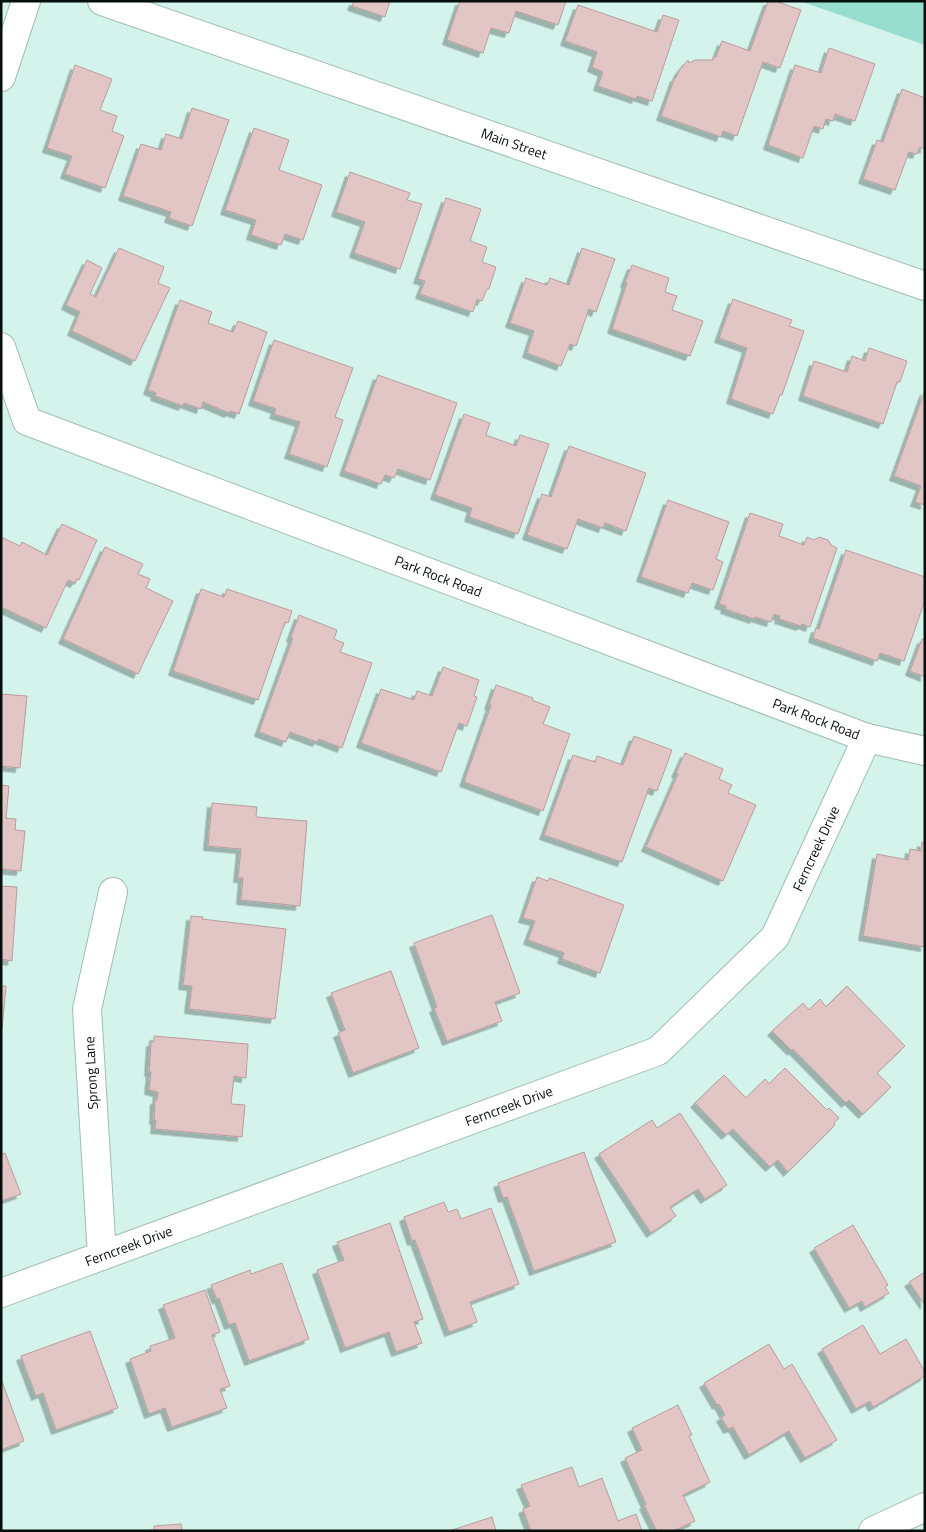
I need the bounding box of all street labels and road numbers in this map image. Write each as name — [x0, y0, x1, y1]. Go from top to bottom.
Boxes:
street label: Main Street — [478, 122, 550, 164]
street label: Park Rock Road — [392, 550, 485, 602]
street label: Park Rock Road — [770, 692, 863, 744]
street label: Ferncreek Drive — [787, 802, 844, 894]
street label: Sprong Lane — [78, 1036, 103, 1110]
street label: Ferncreek Drive — [462, 1080, 555, 1131]
street label: Ferncreek Drive — [82, 1220, 175, 1271]

